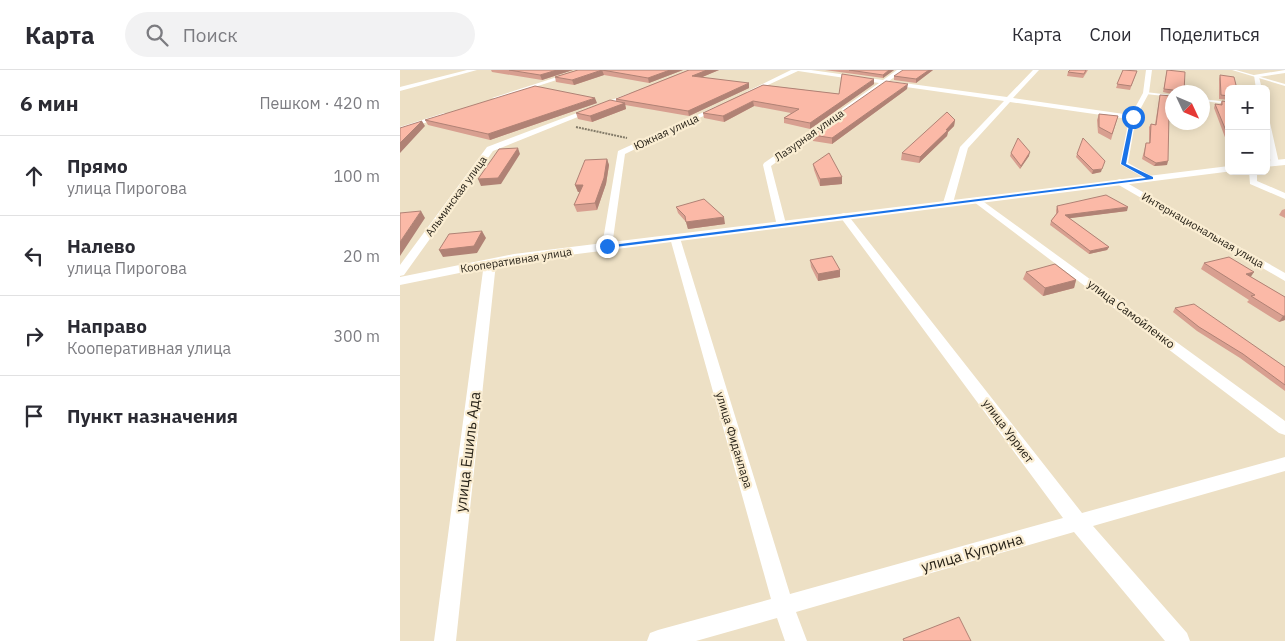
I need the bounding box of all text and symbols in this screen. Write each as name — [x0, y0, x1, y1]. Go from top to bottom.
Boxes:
search box — [125, 12, 475, 57]
text: Карта — [25, 19, 95, 51]
icon: search — [143, 21, 171, 49]
text: Поиск — [183, 23, 238, 47]
text: Карта — [1012, 23, 1062, 46]
text: Слои — [1090, 23, 1132, 46]
text: Поделиться — [1160, 23, 1260, 46]
north arrow — [1165, 85, 1210, 130]
map controls — [1225, 85, 1270, 175]
button: + — [1225, 85, 1270, 130]
text: 6 мин — [20, 89, 79, 117]
text: Пешком · 420 m — [259, 93, 380, 113]
street label: Лазурная улица — [771, 106, 847, 164]
route start — [1122, 106, 1145, 129]
street label: Южная улица — [631, 111, 701, 153]
button: − — [1225, 130, 1270, 175]
street label: Альминская улица — [422, 153, 490, 239]
text: Прямо — [67, 154, 128, 178]
icon: ahead — [20, 162, 48, 190]
text: 100 m — [333, 166, 380, 186]
text: улица Пирогова — [67, 178, 187, 198]
street label: Интернациональная улица — [1139, 189, 1267, 271]
text: Налево — [67, 234, 136, 258]
route end — [596, 235, 619, 258]
icon: left — [20, 242, 48, 270]
street label: Кооперативная улица — [459, 244, 573, 276]
text: 20 m — [343, 246, 380, 266]
text: улица Пирогова — [67, 258, 187, 278]
street label: улица Самойленко — [1085, 276, 1178, 352]
text: Направо — [67, 314, 147, 338]
icon: right — [20, 322, 48, 350]
text: 300 m — [333, 326, 380, 346]
text: Кооперативная улица — [67, 338, 231, 358]
street label: улица Фиданлара — [713, 390, 757, 491]
street label: улица Ешиль Ада — [451, 391, 484, 513]
street label: улица Урриет — [980, 396, 1037, 466]
icon: arrive — [20, 402, 48, 430]
text: Пункт назначения — [67, 404, 238, 428]
street label: улица Куприна — [919, 529, 1025, 576]

